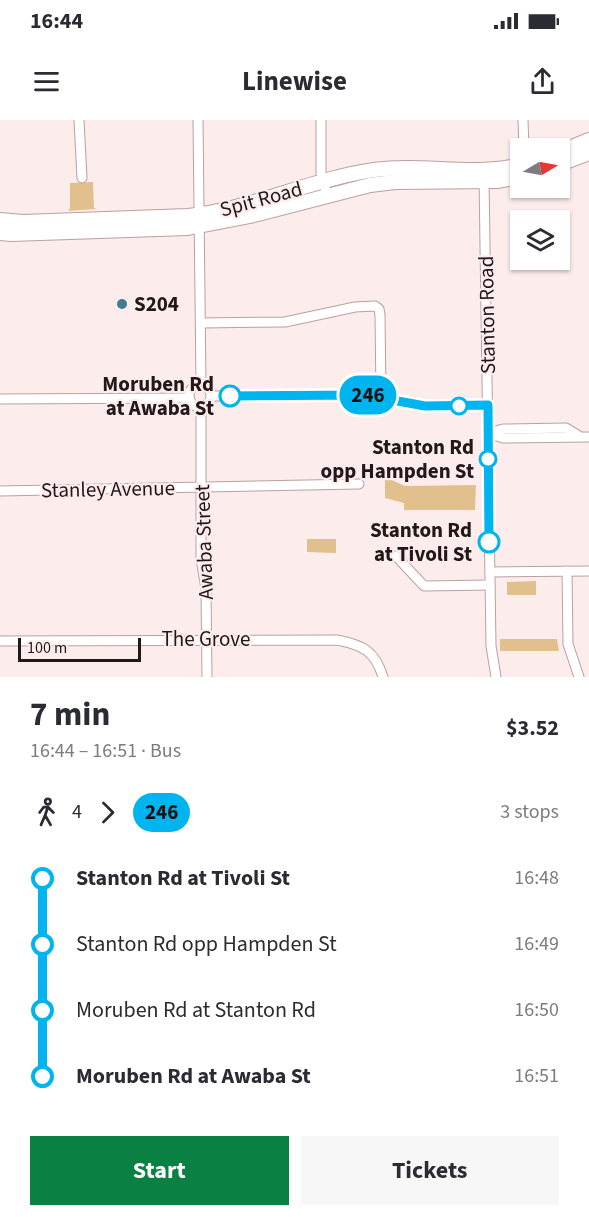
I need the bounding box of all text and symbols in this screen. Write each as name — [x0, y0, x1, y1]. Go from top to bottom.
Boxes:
text: 16:44 — [30, 5, 83, 37]
text: Linewise — [242, 62, 347, 101]
icon: menu — [30, 65, 63, 98]
icon: share — [526, 65, 559, 98]
north arrow — [510, 138, 570, 198]
map controls — [510, 138, 570, 270]
street label: Spit Road — [216, 174, 306, 224]
button: layers — [510, 210, 570, 270]
street label: Stanton Road — [471, 256, 503, 374]
place label: S204 — [134, 289, 179, 319]
marker: S204 — [115, 297, 129, 311]
place label: Moruben Rd at Awaba St — [102, 369, 214, 423]
line badge: 246 — [334, 376, 403, 414]
text: 246 — [351, 380, 385, 410]
marker: Moruben Rd at Awaba St — [219, 385, 241, 407]
unlabelled marker — [450, 397, 468, 415]
place label: Stanton Rd opp Hampden St — [321, 432, 474, 486]
marker: Stanton Rd opp Hampden St — [479, 450, 497, 468]
street label: Stanley Avenue — [41, 473, 175, 505]
street label: Awaba Street — [187, 484, 221, 600]
place label: Stanton Rd at Tivoli St — [370, 515, 472, 569]
marker: Stanton Rd at Tivoli St — [478, 531, 500, 553]
street label: The Grove — [162, 624, 250, 654]
scale bar — [18, 635, 141, 662]
text: 100 m — [27, 637, 67, 659]
text: 7 min — [30, 691, 110, 738]
text: $3.52 — [506, 712, 559, 744]
text: 16:44 – 16:51 · Bus — [30, 737, 181, 765]
icon: walk — [30, 796, 63, 829]
icon: forward — [91, 796, 124, 829]
text: 246 — [145, 797, 178, 827]
text: 4 — [72, 798, 82, 826]
text: 3 stops — [500, 798, 559, 826]
text: Stanton Rd at Tivoli St — [76, 862, 290, 894]
text: 16:48 — [514, 864, 559, 892]
text: Stanton Rd opp Hampden St — [76, 928, 337, 960]
text: 16:49 — [514, 930, 559, 958]
text: Moruben Rd at Stanton Rd — [76, 994, 316, 1026]
text: 16:50 — [514, 996, 559, 1024]
text: Moruben Rd at Awaba St — [76, 1060, 311, 1092]
text: 16:51 — [514, 1062, 559, 1090]
button: Start — [30, 1136, 289, 1205]
button: Tickets — [301, 1136, 559, 1205]

